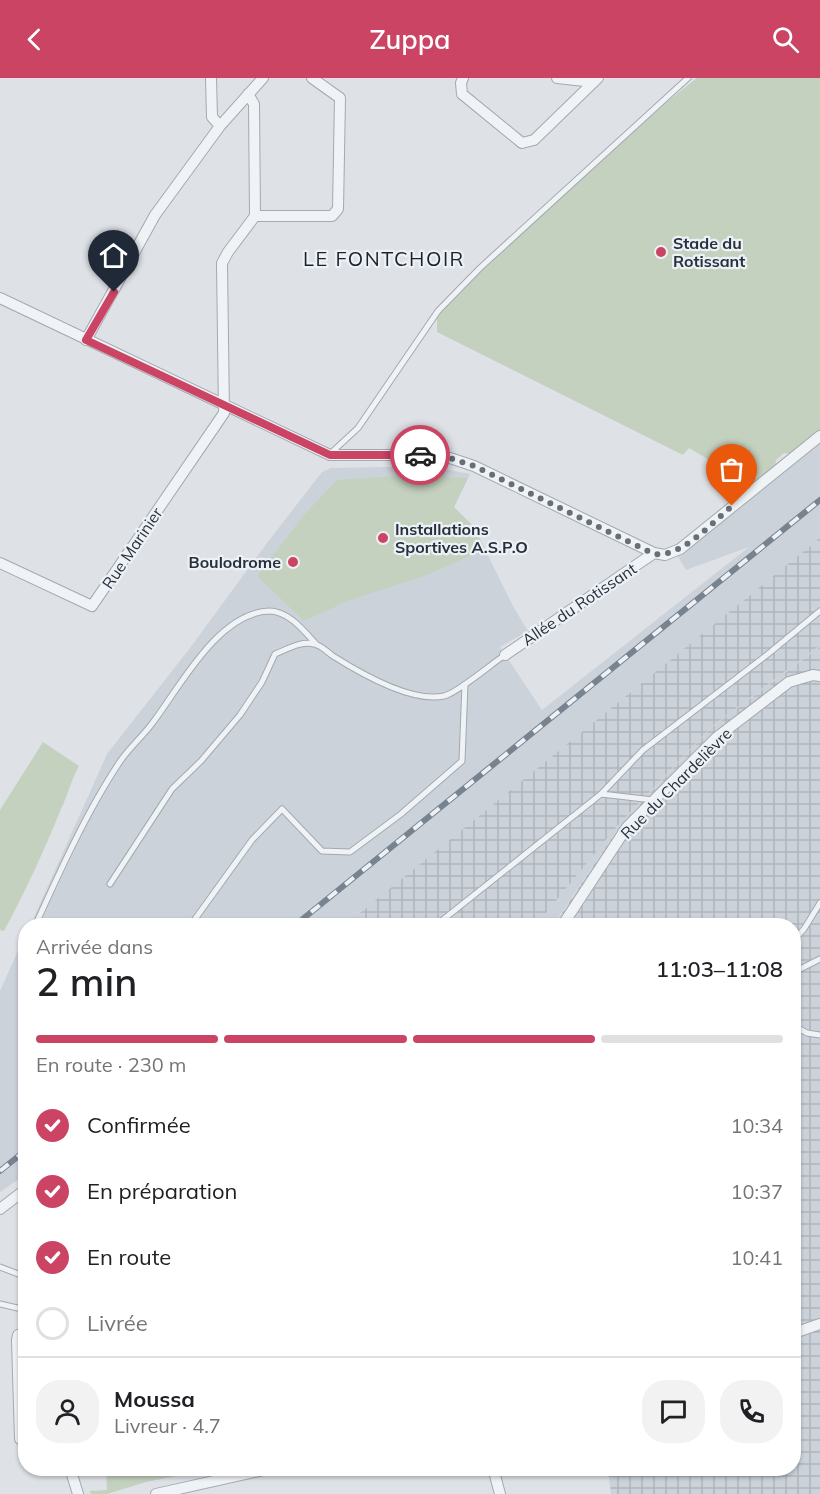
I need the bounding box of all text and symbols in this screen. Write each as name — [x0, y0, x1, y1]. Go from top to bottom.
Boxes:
text: Zuppa — [369, 22, 451, 56]
icon: back — [18, 23, 51, 56]
icon: search — [769, 23, 802, 56]
pin — [88, 230, 139, 292]
place label: Stade du Rotissant — [673, 233, 745, 271]
icon: home — [97, 239, 130, 272]
marker: Stade du Rotissant — [654, 245, 668, 259]
district label: LE FONTCHOIR — [303, 246, 465, 271]
courier — [390, 425, 450, 485]
icon: car — [404, 439, 437, 472]
pin — [706, 444, 757, 506]
icon: bag — [715, 453, 748, 486]
street label: Rue Marinier — [97, 503, 167, 592]
place label: Installations Sportives A.S.P.O — [395, 519, 528, 557]
marker: Installations Sportives A.S.P.O — [376, 531, 390, 545]
place label: Boulodrome — [189, 552, 281, 572]
marker: Boulodrome — [286, 555, 300, 569]
street label: Allée du Rotissant — [518, 558, 640, 650]
street label: Rue du Chardelièvre — [616, 723, 736, 843]
text: Arrivée dans — [36, 934, 153, 959]
text: 11:03–11:08 — [656, 955, 783, 983]
text: 2 min — [36, 957, 137, 1006]
text: En route · 230 m — [36, 1052, 186, 1077]
icon: check — [36, 1109, 69, 1142]
text: Confirmée — [87, 1111, 191, 1139]
text: 10:34 — [730, 1113, 783, 1138]
icon: check — [36, 1175, 69, 1208]
text: En préparation — [87, 1177, 237, 1205]
text: 10:37 — [730, 1179, 783, 1204]
icon: check — [36, 1241, 69, 1274]
text: En route — [87, 1243, 171, 1271]
text: 10:41 — [730, 1245, 783, 1270]
text: Livrée — [87, 1309, 148, 1337]
button: person — [36, 1380, 99, 1443]
button: chat — [642, 1380, 705, 1443]
button: phone — [720, 1380, 783, 1443]
text: Moussa — [114, 1385, 195, 1413]
text: Livreur · 4.7 — [114, 1413, 221, 1438]

